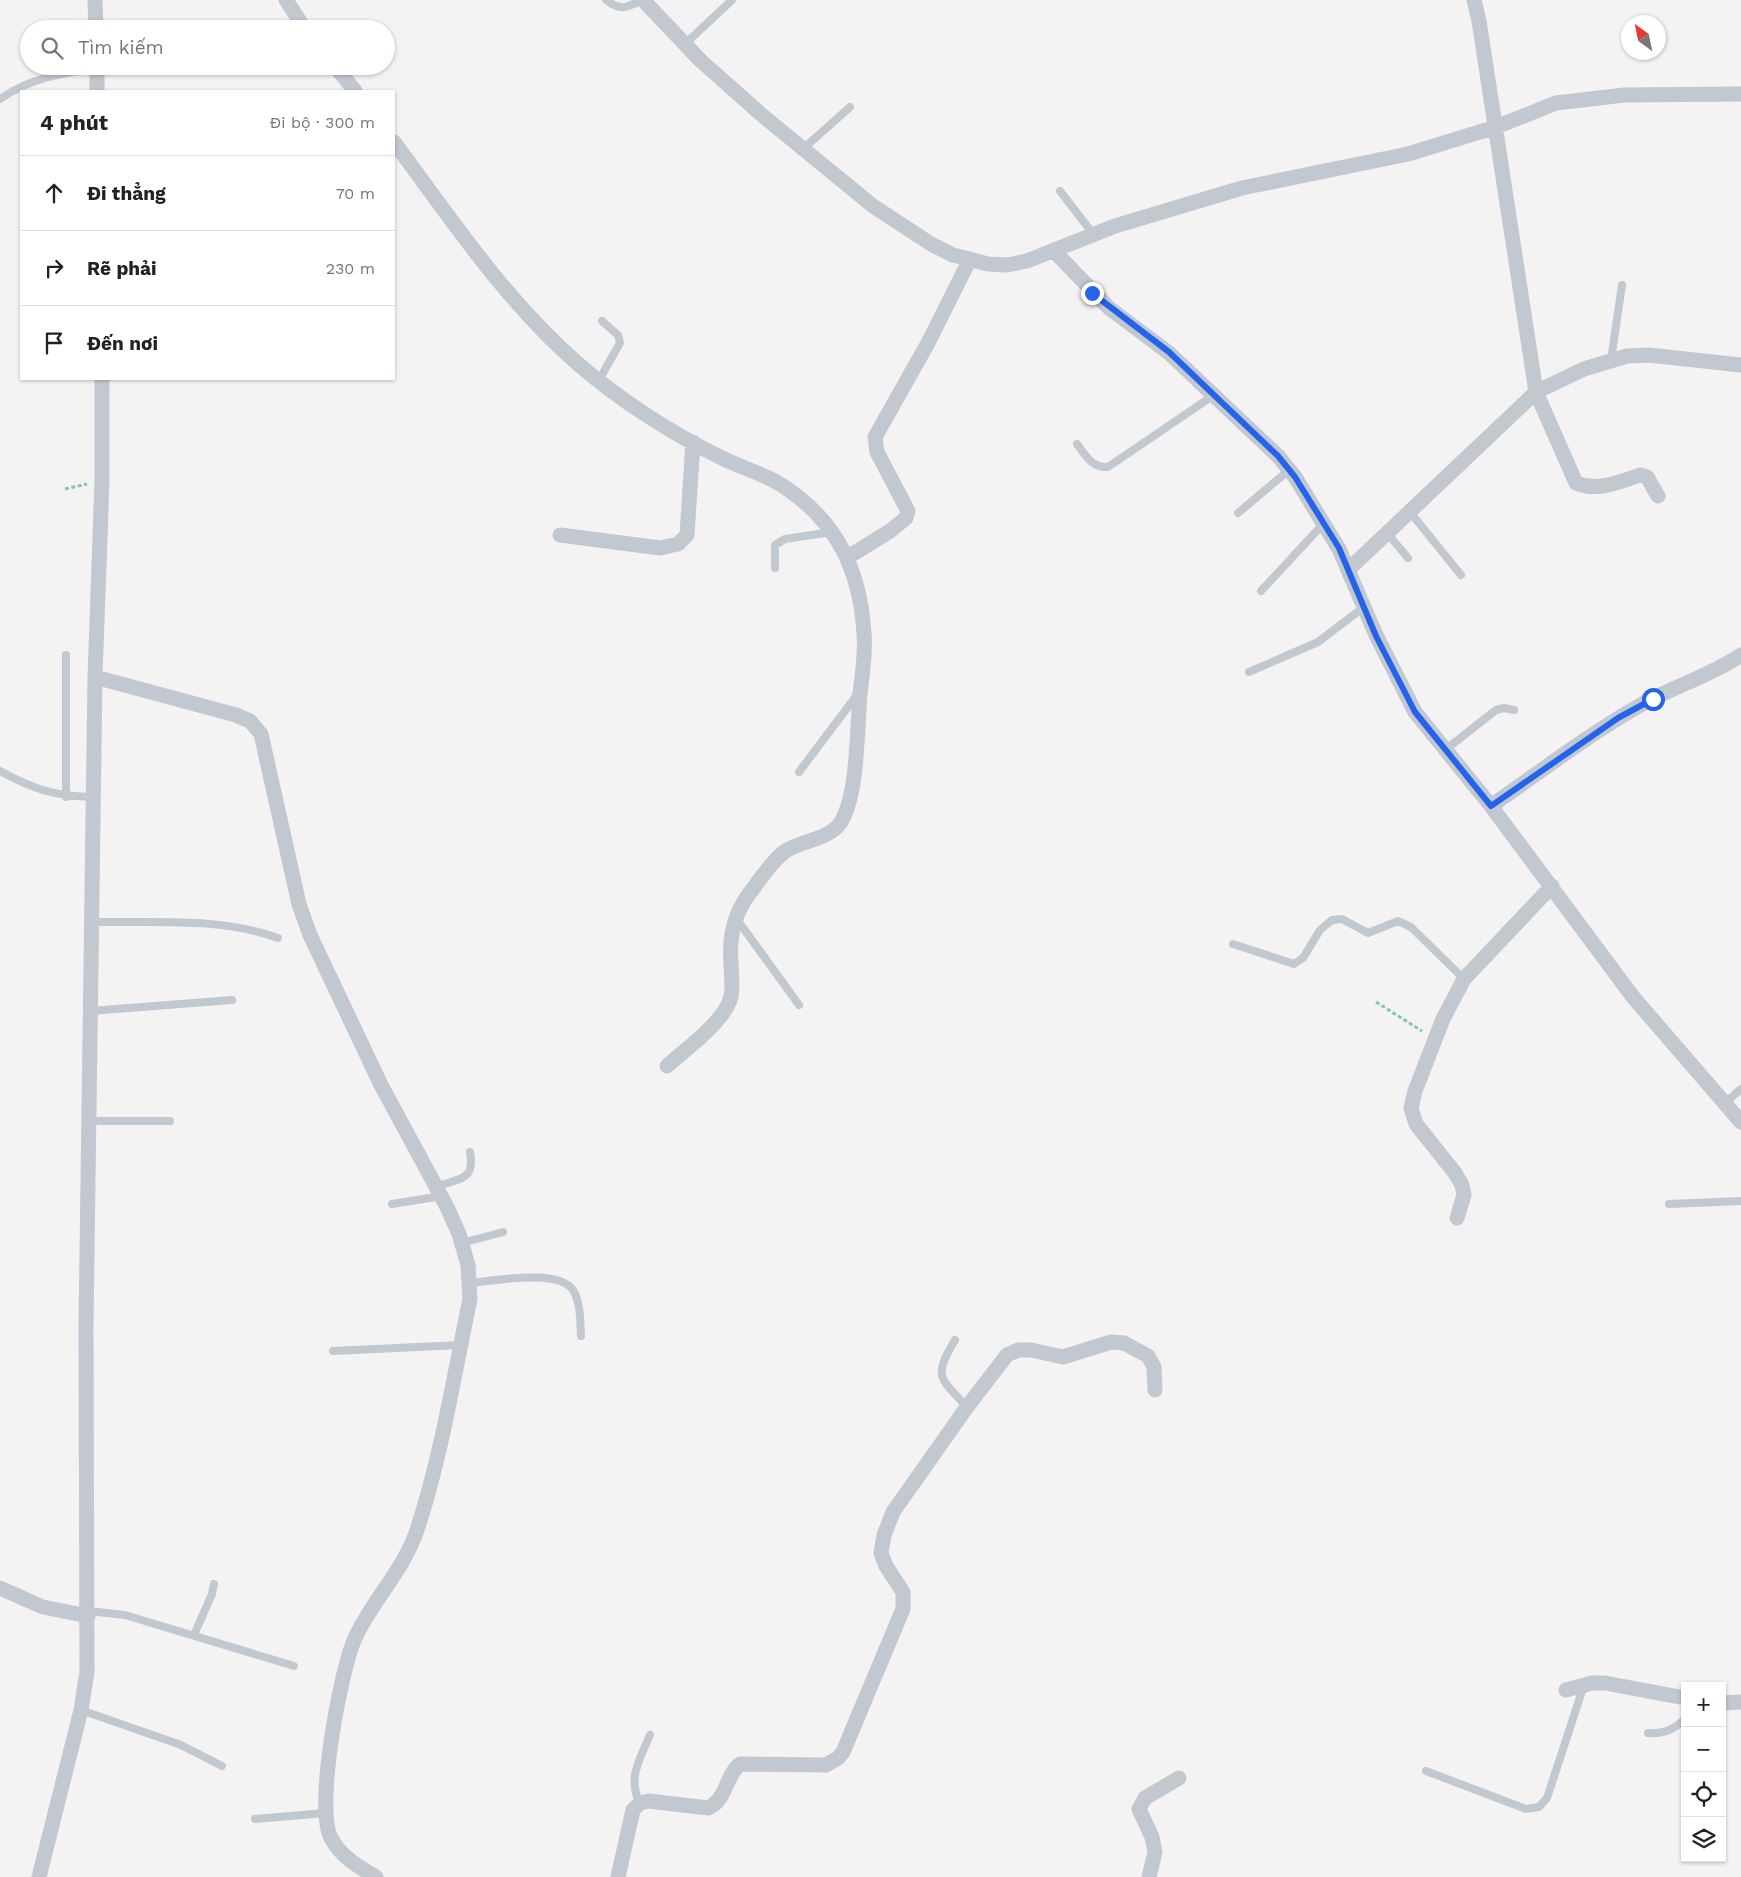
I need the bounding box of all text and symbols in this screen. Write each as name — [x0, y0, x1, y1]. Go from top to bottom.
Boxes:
north arrow — [1621, 15, 1666, 60]
search box — [20, 20, 395, 75]
icon: search — [38, 34, 66, 62]
text: Tìm kiếm — [78, 36, 164, 59]
text: 4 phút — [40, 110, 108, 135]
text: Đi bộ · 300 m — [269, 113, 375, 132]
icon: ahead — [40, 179, 68, 207]
text: Đi thẳng — [87, 182, 166, 205]
text: 70 m — [336, 184, 375, 203]
icon: right — [40, 254, 68, 282]
text: Rẽ phải — [87, 257, 157, 280]
text: 230 m — [326, 259, 375, 278]
route end — [1081, 282, 1104, 305]
icon: arrive — [40, 329, 68, 357]
text: Đến nơi — [87, 332, 158, 355]
route start — [1642, 688, 1665, 711]
map controls — [1681, 1682, 1726, 1862]
button: + — [1681, 1682, 1726, 1727]
button: − — [1681, 1727, 1726, 1772]
button: locate — [1681, 1772, 1726, 1817]
button: layers — [1681, 1817, 1726, 1862]

